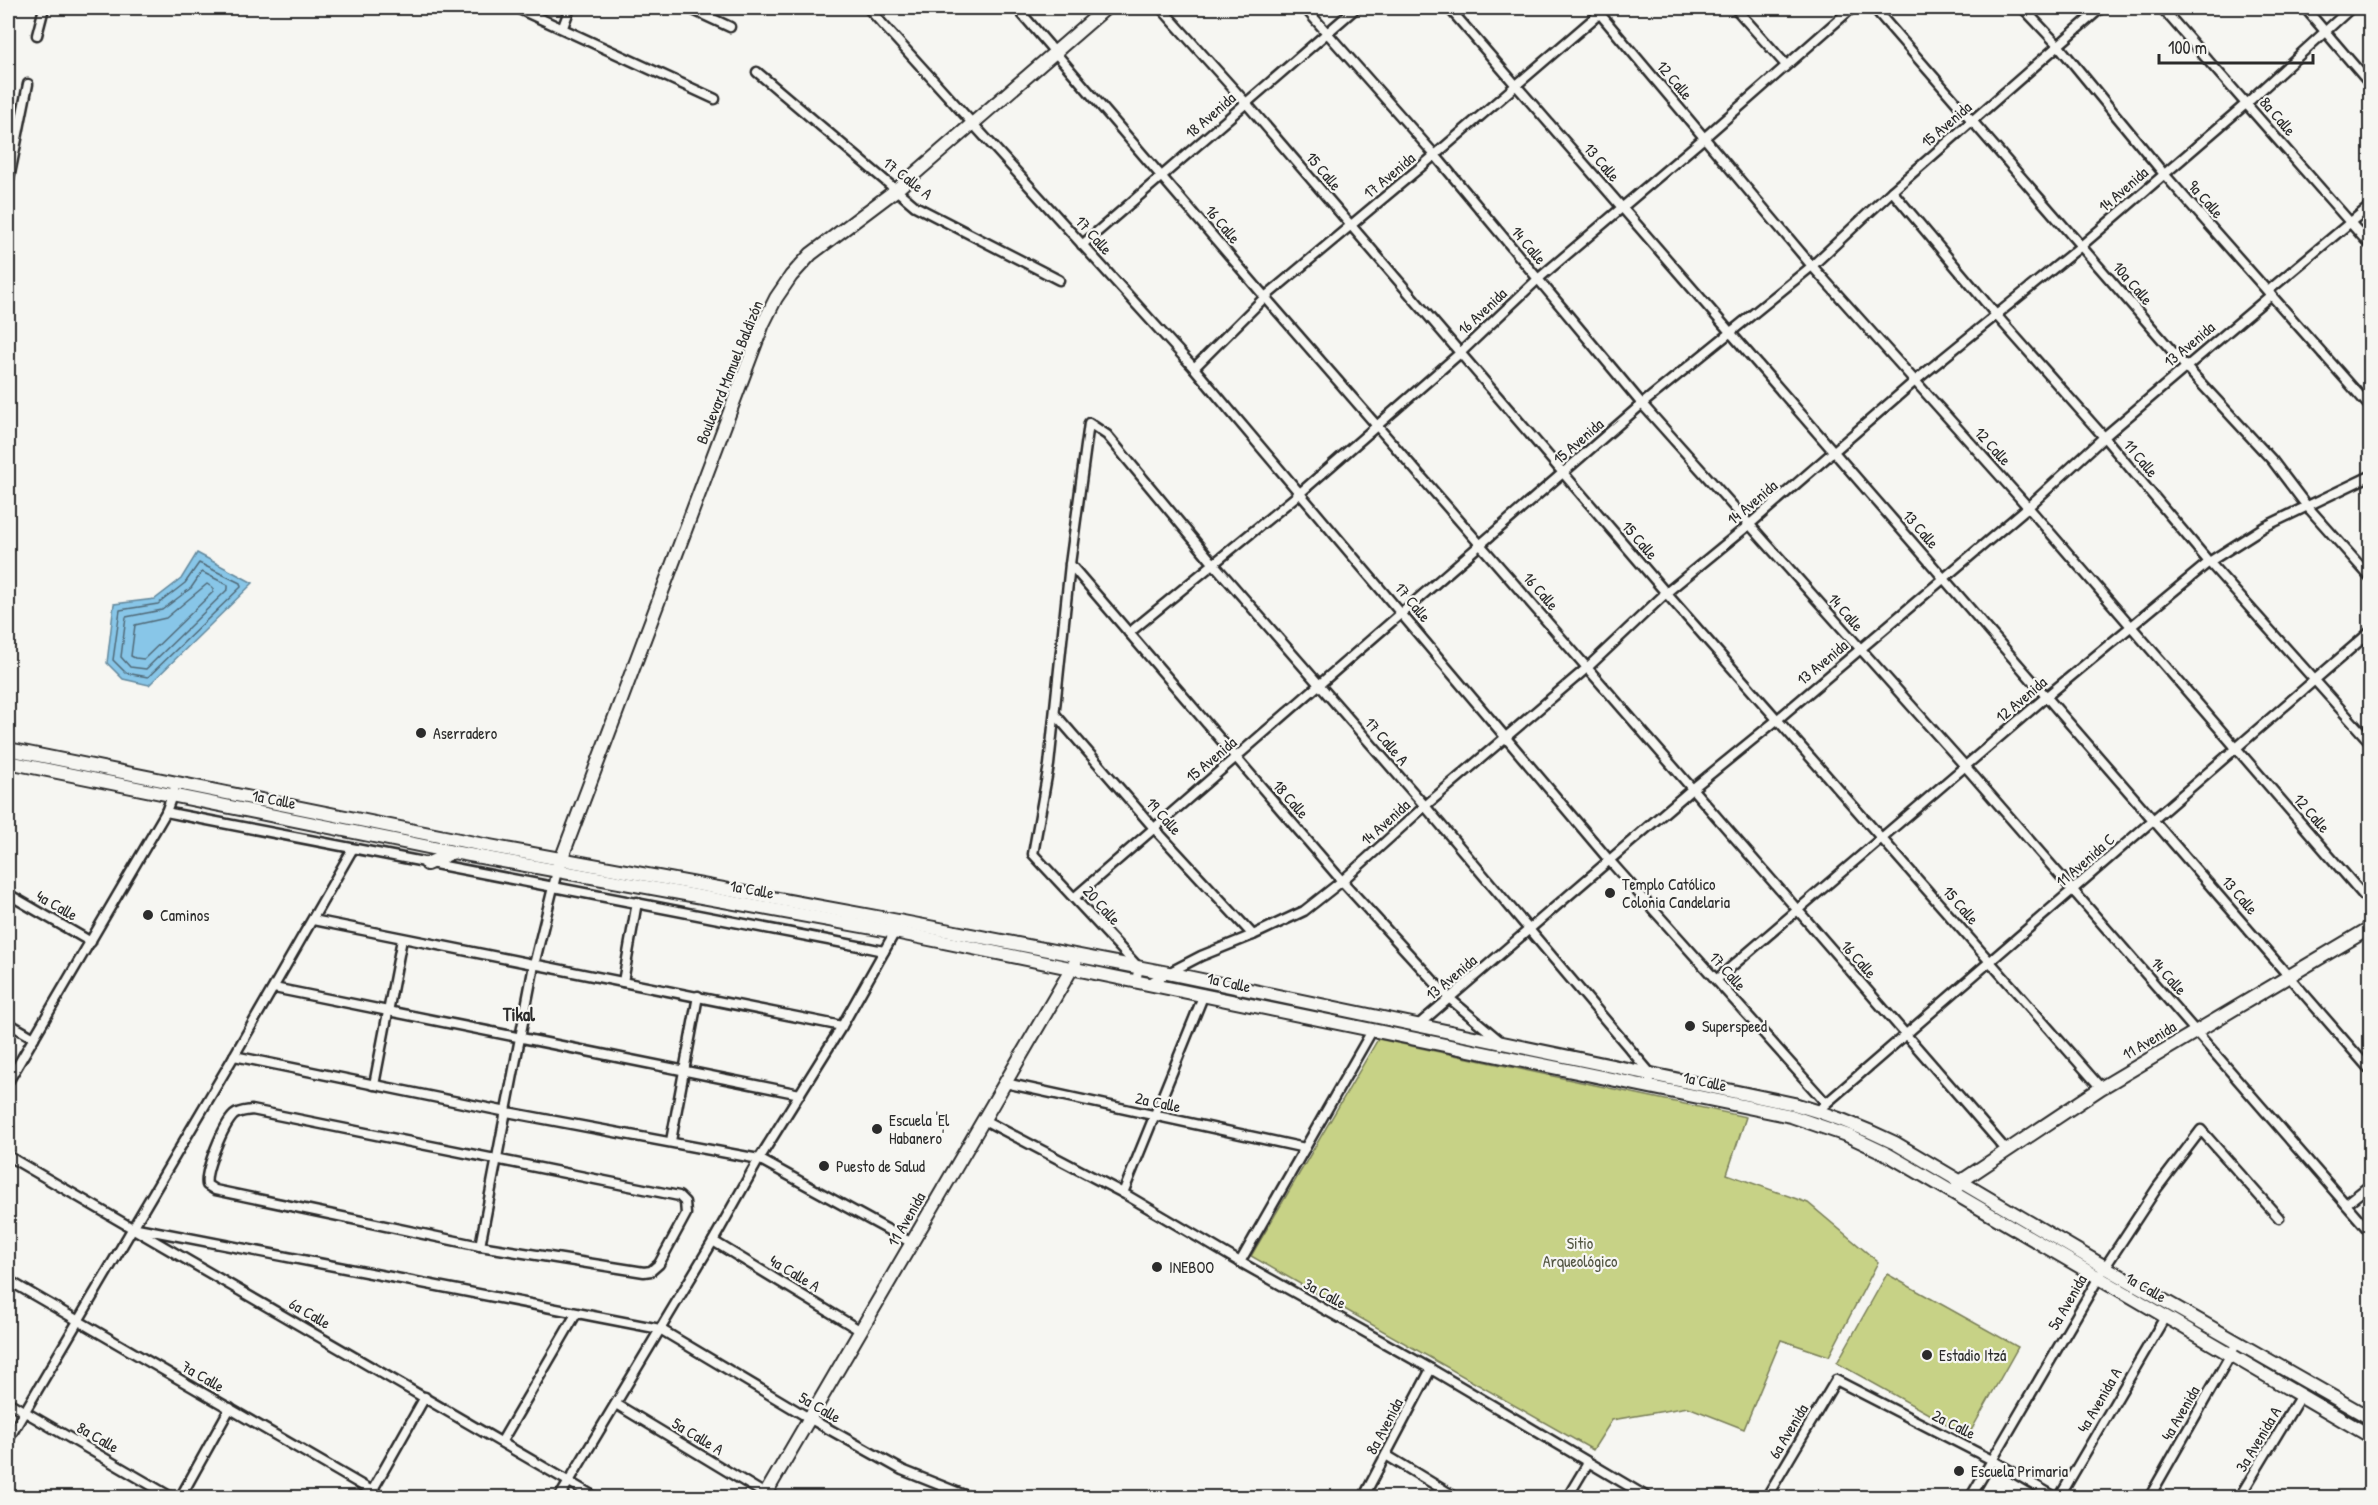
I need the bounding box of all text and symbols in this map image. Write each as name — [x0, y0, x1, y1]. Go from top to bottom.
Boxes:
scale bar — [2159, 27, 2314, 65]
text: 100 m — [2168, 35, 2207, 60]
street label: 12 Calle — [1652, 56, 1698, 105]
street label: 18 Avenida — [1180, 87, 1240, 143]
street label: 8a Calle — [2255, 92, 2302, 141]
street label: 15 Avenida — [1916, 96, 1976, 152]
street label: 13 Calle — [1579, 138, 1625, 187]
street label: 15 Calle — [1301, 147, 1347, 196]
street label: 17 Avenida — [1358, 147, 1420, 203]
street label: 17 Calle A — [879, 152, 937, 204]
street label: 14 Avenida — [2093, 161, 2153, 217]
street label: 9a Calle — [2183, 175, 2229, 223]
street label: 16 Calle — [1200, 200, 1246, 248]
street label: 17 Calle — [1071, 211, 1118, 260]
street label: 14 Calle — [1506, 221, 1552, 269]
street label: 10a Calle — [2108, 256, 2159, 310]
street label: 16 Avenida — [1453, 283, 1511, 339]
street label: Boulevard Manuel Baldizón — [690, 297, 768, 447]
street label: 13 Avenida — [2159, 316, 2219, 372]
street label: 15 Avenida — [1548, 413, 1608, 469]
street label: 12 Calle — [1970, 422, 2017, 471]
street label: 11 Calle — [2119, 434, 2164, 482]
street label: 14 Avenida — [1722, 474, 1782, 530]
street label: 13 Calle — [1898, 505, 1944, 554]
street label: 15 Calle — [1617, 516, 1663, 565]
street label: 16 Calle — [1518, 567, 1564, 615]
street label: 17 Calle — [1390, 577, 1437, 627]
street label: 14 Calle — [1823, 588, 1869, 636]
street label: 13 Avenida — [1792, 634, 1852, 690]
street label: 12 Avenida — [1991, 671, 2051, 727]
street label: 17 Calle A — [1360, 712, 1414, 770]
place label: Aserradero — [433, 722, 498, 744]
marker: Aserradero — [414, 726, 428, 740]
street label: 15 Avenida — [1181, 731, 1241, 787]
street label: 18 Calle — [1268, 775, 1314, 824]
street label: 1a Calle — [250, 784, 298, 814]
street label: 12 Calle — [2289, 789, 2336, 838]
street label: 19 Calle — [1141, 792, 1187, 840]
street label: 14 Avenida — [1356, 794, 1414, 850]
street label: 11 Avenida C — [2051, 828, 2119, 892]
street label: 13 Calle — [2217, 871, 2263, 920]
place label: Templo Católico Colonia Candelaria — [1622, 873, 1730, 913]
street label: 1a Calle — [728, 874, 776, 904]
street label: 20 Calle — [1078, 880, 1126, 930]
street label: 15 Calle — [1938, 881, 1984, 930]
street label: 4a Calle — [32, 884, 82, 926]
marker: Templo Católico Colonia Candelaria — [1603, 886, 1617, 900]
place label: Caminos — [160, 904, 209, 926]
marker: Caminos — [141, 908, 155, 922]
street label: 16 Calle — [1836, 935, 1882, 983]
street label: 17 Calle — [1705, 947, 1752, 996]
street label: 13 Avenida — [1421, 949, 1481, 1005]
street label: 14 Calle — [2146, 952, 2192, 1000]
street label: 1a Calle — [1205, 967, 1253, 997]
district label: Tikal — [502, 1002, 536, 1027]
place label: Superspeed — [1702, 1015, 1767, 1037]
street label: 11 Avenida — [2118, 1015, 2180, 1065]
marker: Superspeed — [1683, 1019, 1697, 1033]
street label: 1a Calle — [1681, 1066, 1729, 1096]
street label: 2a Calle — [1133, 1086, 1183, 1118]
place label: Escuela 'El Habanero' — [889, 1109, 950, 1149]
marker: Escuela 'El Habanero' — [870, 1122, 884, 1136]
place label: Puesto de Salud — [836, 1155, 925, 1177]
marker: Puesto de Salud — [817, 1159, 831, 1173]
street label: 11 Avenida — [882, 1188, 930, 1250]
park label: Sitio Arqueológico — [1543, 1232, 1618, 1272]
street label: 4a Calle A — [765, 1249, 825, 1297]
place label: INEBOO — [1169, 1256, 1214, 1278]
marker: INEBOO — [1150, 1260, 1164, 1274]
street label: 1a Calle — [2121, 1266, 2171, 1308]
street label: 5a Avenida — [2042, 1270, 2092, 1334]
street label: 3a Calle — [1300, 1272, 1351, 1314]
street label: 6a Calle — [285, 1292, 335, 1334]
place label: Estadio Itzá — [1939, 1344, 2006, 1366]
marker: Estadio Itzá — [1920, 1348, 1934, 1362]
street label: 7a Calle — [178, 1355, 229, 1397]
street label: 4a Avenida A — [2072, 1363, 2126, 1436]
street label: 4a Avenida — [2156, 1382, 2204, 1444]
street label: 5a Calle — [795, 1386, 846, 1428]
street label: 8a Avenida — [1360, 1394, 1408, 1458]
street label: 6a Avenida — [1763, 1400, 1813, 1462]
street label: 3a Avenida A — [2230, 1402, 2286, 1476]
street label: 2a Calle — [1929, 1404, 1980, 1444]
street label: 5a Calle A — [668, 1412, 728, 1460]
street label: 8a Calle — [73, 1416, 124, 1458]
place label: Escuela Primaria — [1971, 1460, 2068, 1482]
marker: Escuela Primaria — [1952, 1464, 1966, 1478]

